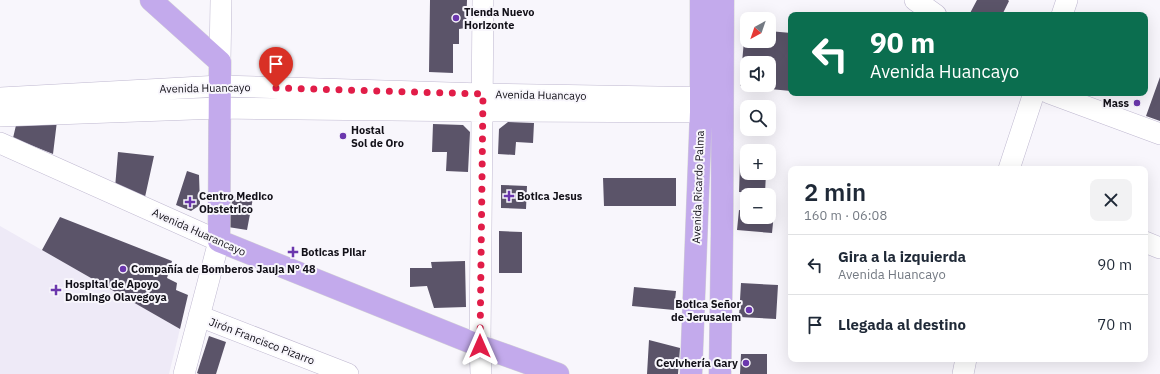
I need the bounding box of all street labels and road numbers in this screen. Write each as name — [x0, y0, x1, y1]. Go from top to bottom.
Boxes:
street label: Avenida Huancayo — [159, 80, 251, 96]
street label: Avenida Huancayo — [495, 87, 587, 103]
street label: Avenida Ricardo Palma — [689, 130, 707, 244]
street label: Avenida Huarancayo — [150, 205, 248, 259]
street label: Jirón Francisco Pizarro — [207, 314, 317, 368]

